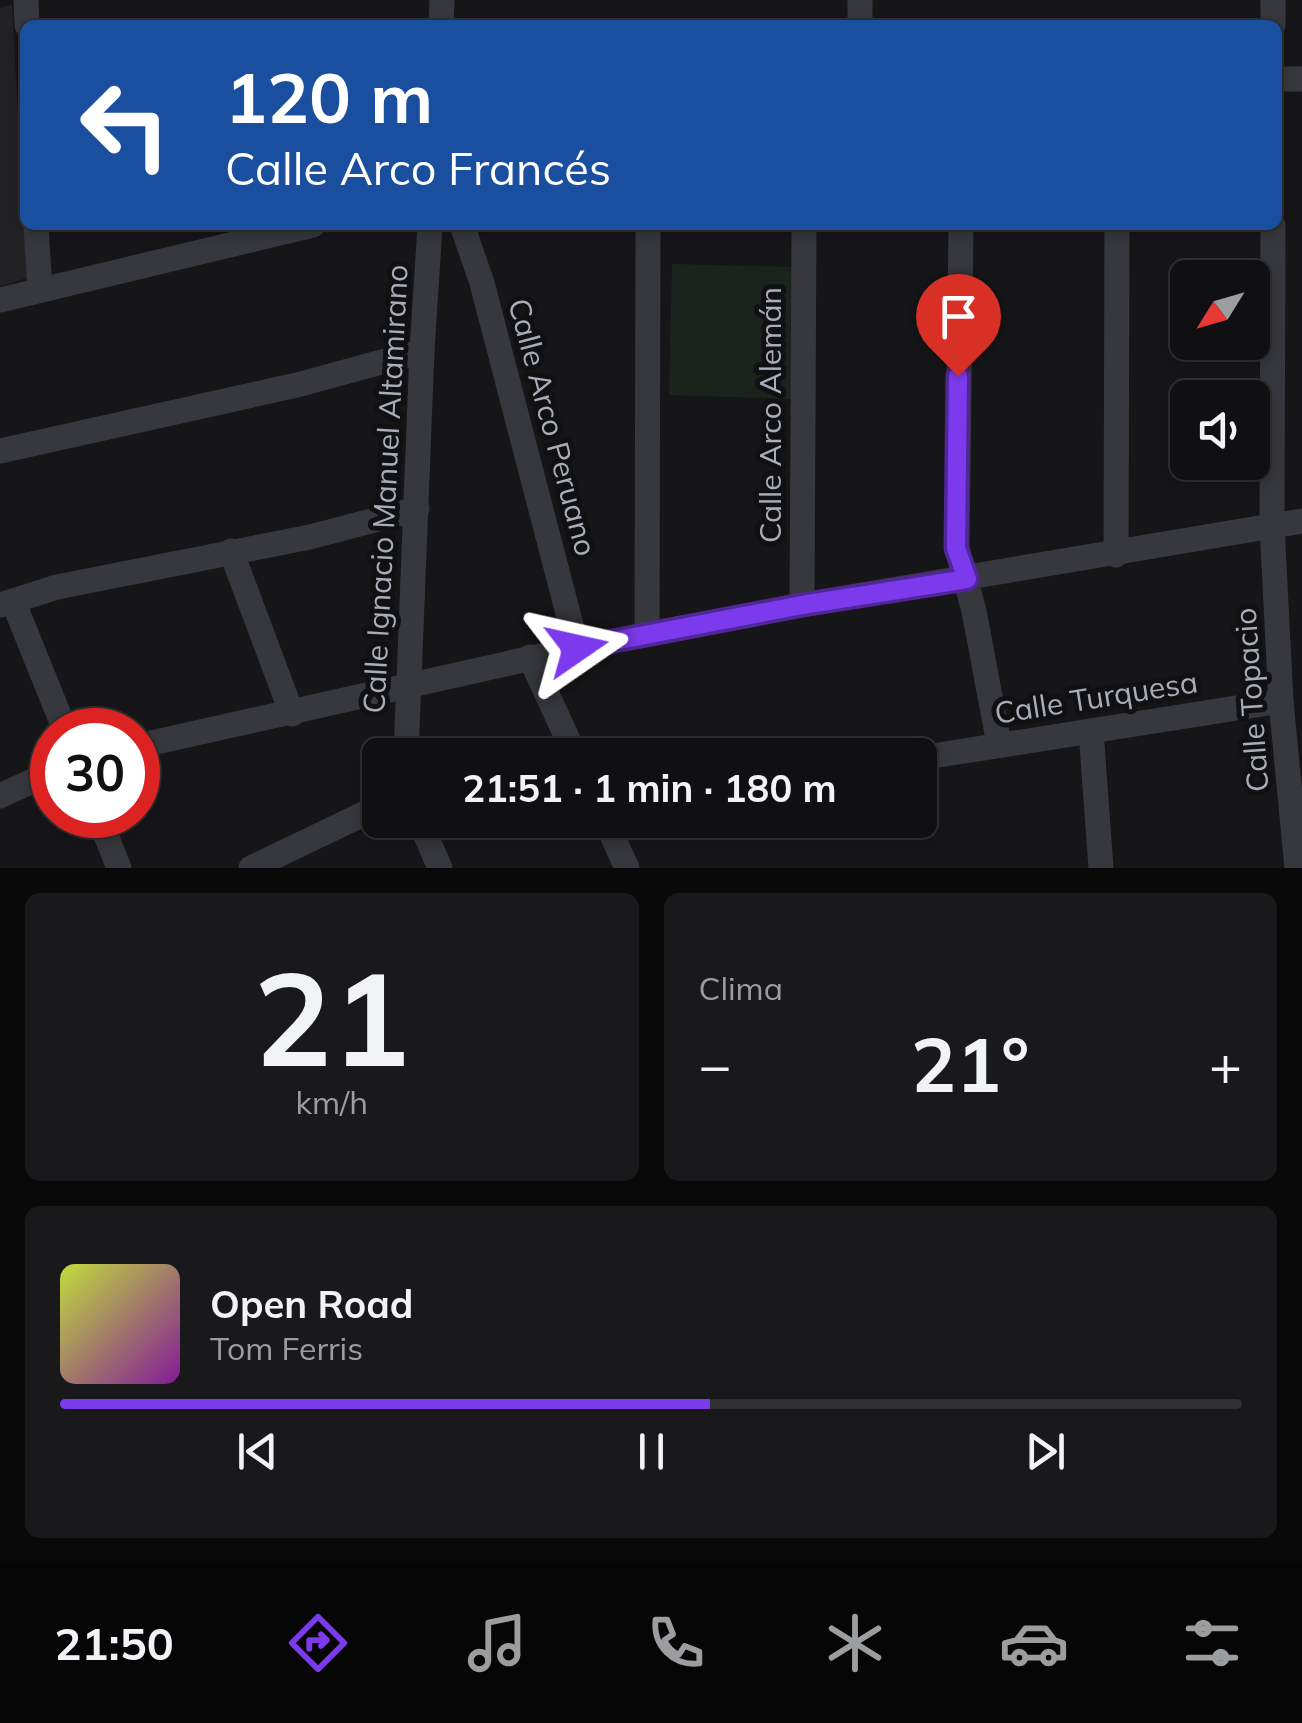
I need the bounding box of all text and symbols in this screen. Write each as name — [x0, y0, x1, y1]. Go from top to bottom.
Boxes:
text: 120 m — [225, 53, 433, 141]
icon: left — [60, 60, 190, 190]
text: Calle Arco Francés — [225, 140, 611, 196]
north arrow — [1170, 260, 1270, 360]
map controls — [1170, 260, 1270, 480]
street label: Calle Ignacio Manuel Altamirano — [354, 264, 416, 714]
pin — [916, 274, 1001, 377]
street label: Calle Arco Alemán — [751, 287, 789, 543]
icon: arrive — [931, 289, 986, 344]
street label: Calle Arco Peruano — [500, 294, 606, 560]
button: sound — [1170, 380, 1270, 480]
position arrow — [525, 596, 629, 700]
street label: Calle Topacio — [1226, 607, 1276, 793]
street label: Calle Turquesa — [992, 662, 1200, 732]
speed limit sign: 30 — [30, 708, 160, 838]
text: 21:51 · 1 min · 180 m — [462, 764, 837, 812]
text: 21 — [254, 935, 410, 1099]
text: Clima — [699, 968, 783, 1008]
text: 21° — [911, 1017, 1029, 1111]
text: − — [699, 1030, 732, 1099]
text: + — [1209, 1030, 1242, 1099]
text: km/h — [296, 1082, 368, 1122]
text: Open Road — [210, 1280, 413, 1328]
text: Tom Ferris — [210, 1328, 363, 1368]
icon: previous — [230, 1424, 285, 1479]
icon: pause — [624, 1424, 679, 1479]
icon: next — [1018, 1424, 1073, 1479]
icon: directions — [283, 1608, 353, 1678]
icon: music — [462, 1608, 532, 1678]
icon: phone — [641, 1608, 711, 1678]
icon: climate — [820, 1608, 890, 1678]
icon: car — [999, 1608, 1069, 1678]
icon: filters — [1177, 1608, 1247, 1678]
text: 21:50 — [54, 1615, 174, 1671]

